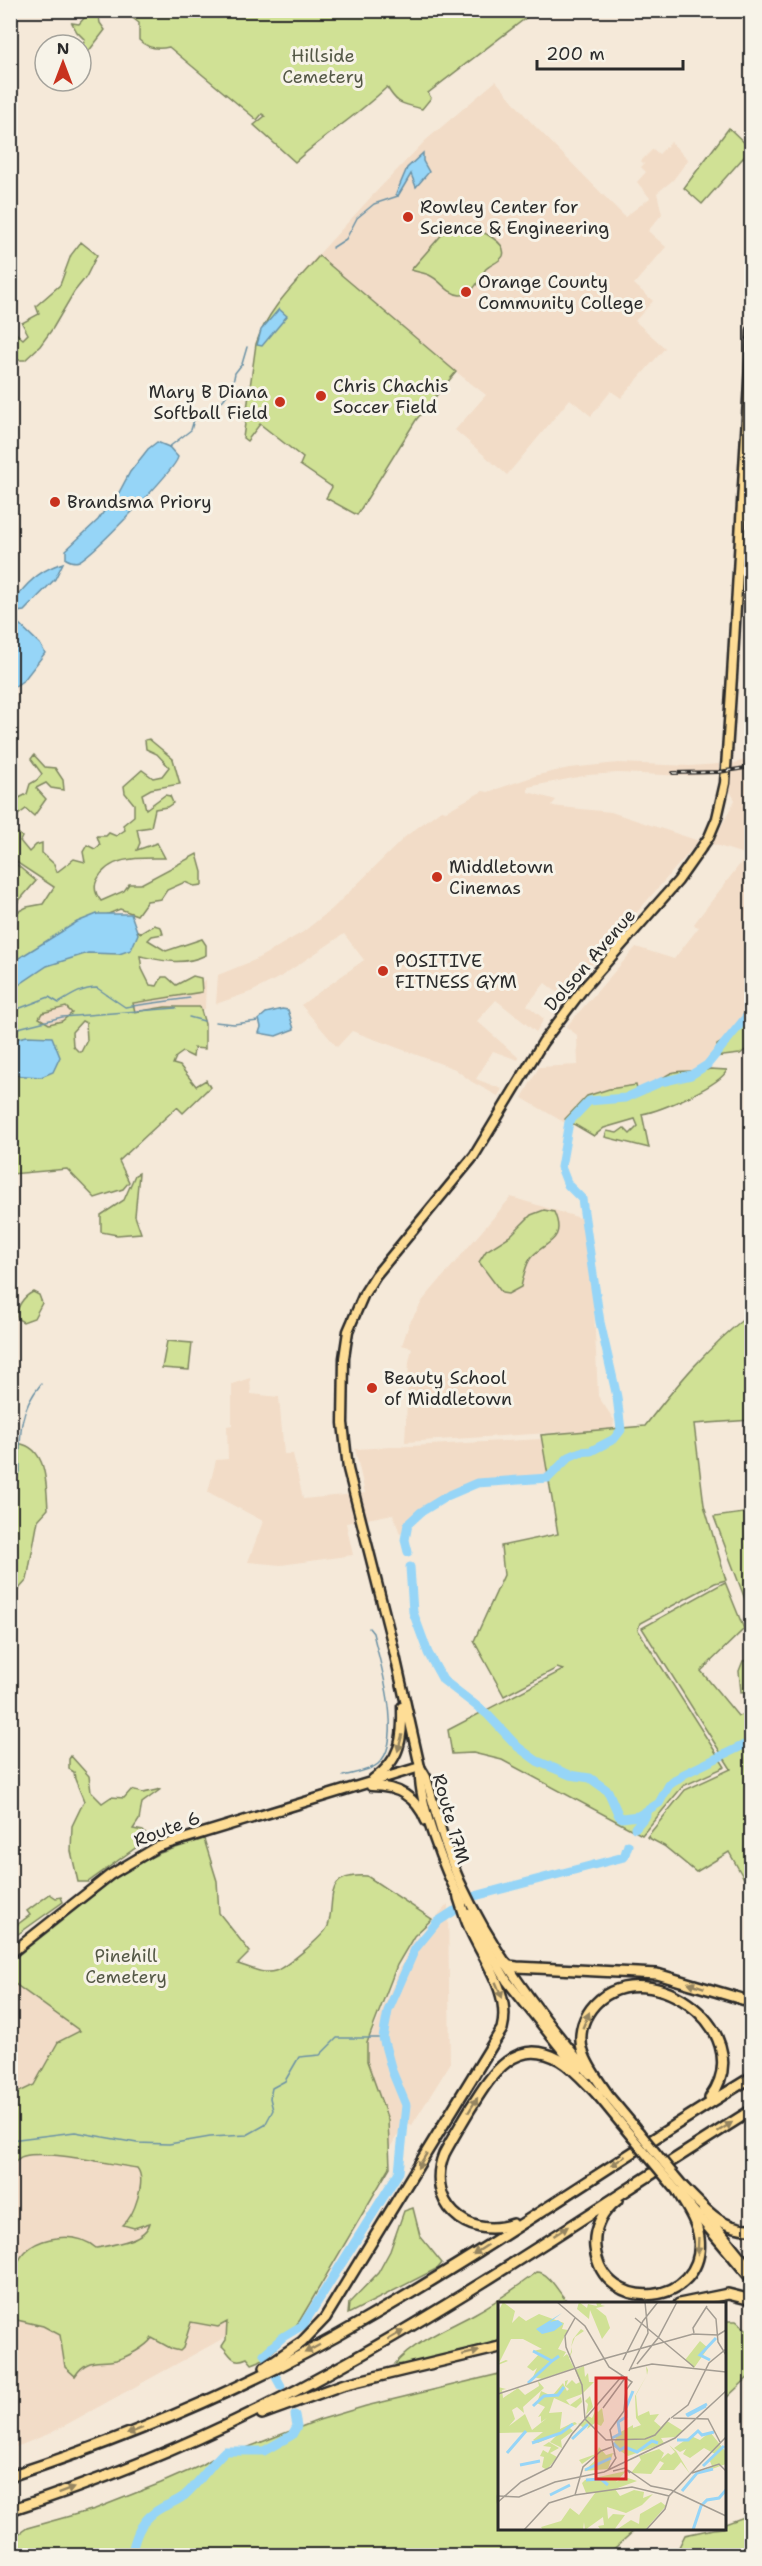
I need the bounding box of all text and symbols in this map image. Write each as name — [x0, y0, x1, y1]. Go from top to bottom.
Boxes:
north arrow — [33, 33, 93, 93]
scale bar — [537, 33, 682, 71]
text: N — [57, 38, 69, 59]
text: 200 m — [546, 42, 605, 66]
park label: Hillside Cemetery — [282, 44, 364, 89]
place label: Rowley Center for Science & Engineering — [420, 195, 609, 240]
marker: Rowley Center for Science & Engineering — [401, 210, 415, 224]
place label: Orange County Community College — [478, 270, 644, 315]
marker: Orange County Community College — [459, 285, 473, 299]
place label: Chris Chachis Soccer Field — [333, 374, 449, 419]
place label: Mary B Diana Softball Field — [148, 380, 268, 425]
marker: Chris Chachis Soccer Field — [314, 389, 328, 403]
marker: Mary B Diana Softball Field — [273, 395, 287, 409]
place label: Brandsma Priory — [67, 490, 212, 514]
marker: Brandsma Priory — [48, 495, 62, 509]
place label: Middletown Cinemas — [449, 855, 554, 900]
marker: Middletown Cinemas — [430, 870, 444, 884]
street label: Dolson Avenue — [539, 904, 641, 1016]
place label: POSITIVE FITNESS GYM — [395, 949, 517, 994]
marker: POSITIVE FITNESS GYM — [376, 964, 390, 978]
place label: Beauty School of Middletown — [384, 1366, 512, 1411]
marker: Beauty School of Middletown — [365, 1381, 379, 1395]
one-way arrow — [394, 1734, 404, 1752]
street label: Route 17M — [427, 1771, 475, 1867]
street label: Route 6 — [130, 1805, 204, 1853]
park label: Pinehill Cemetery — [85, 1944, 167, 1989]
one-way arrow — [687, 1979, 705, 1989]
one-way arrow — [494, 1981, 504, 1999]
one-way arrow — [582, 2011, 591, 2029]
one-way arrow — [467, 2097, 478, 2113]
one-way arrow — [716, 2121, 733, 2132]
one-way arrow — [417, 2153, 428, 2169]
one-way arrow — [610, 2156, 626, 2167]
one-way arrow — [553, 2225, 569, 2236]
one-way arrow — [694, 2236, 703, 2255]
one-way arrow — [471, 2244, 488, 2255]
inset map — [498, 2302, 726, 2530]
one-way arrow — [388, 2330, 405, 2340]
one-way arrow — [303, 2344, 320, 2354]
one-way arrow — [462, 2348, 481, 2358]
one-way arrow — [126, 2427, 144, 2436]
one-way arrow — [57, 2486, 75, 2495]

